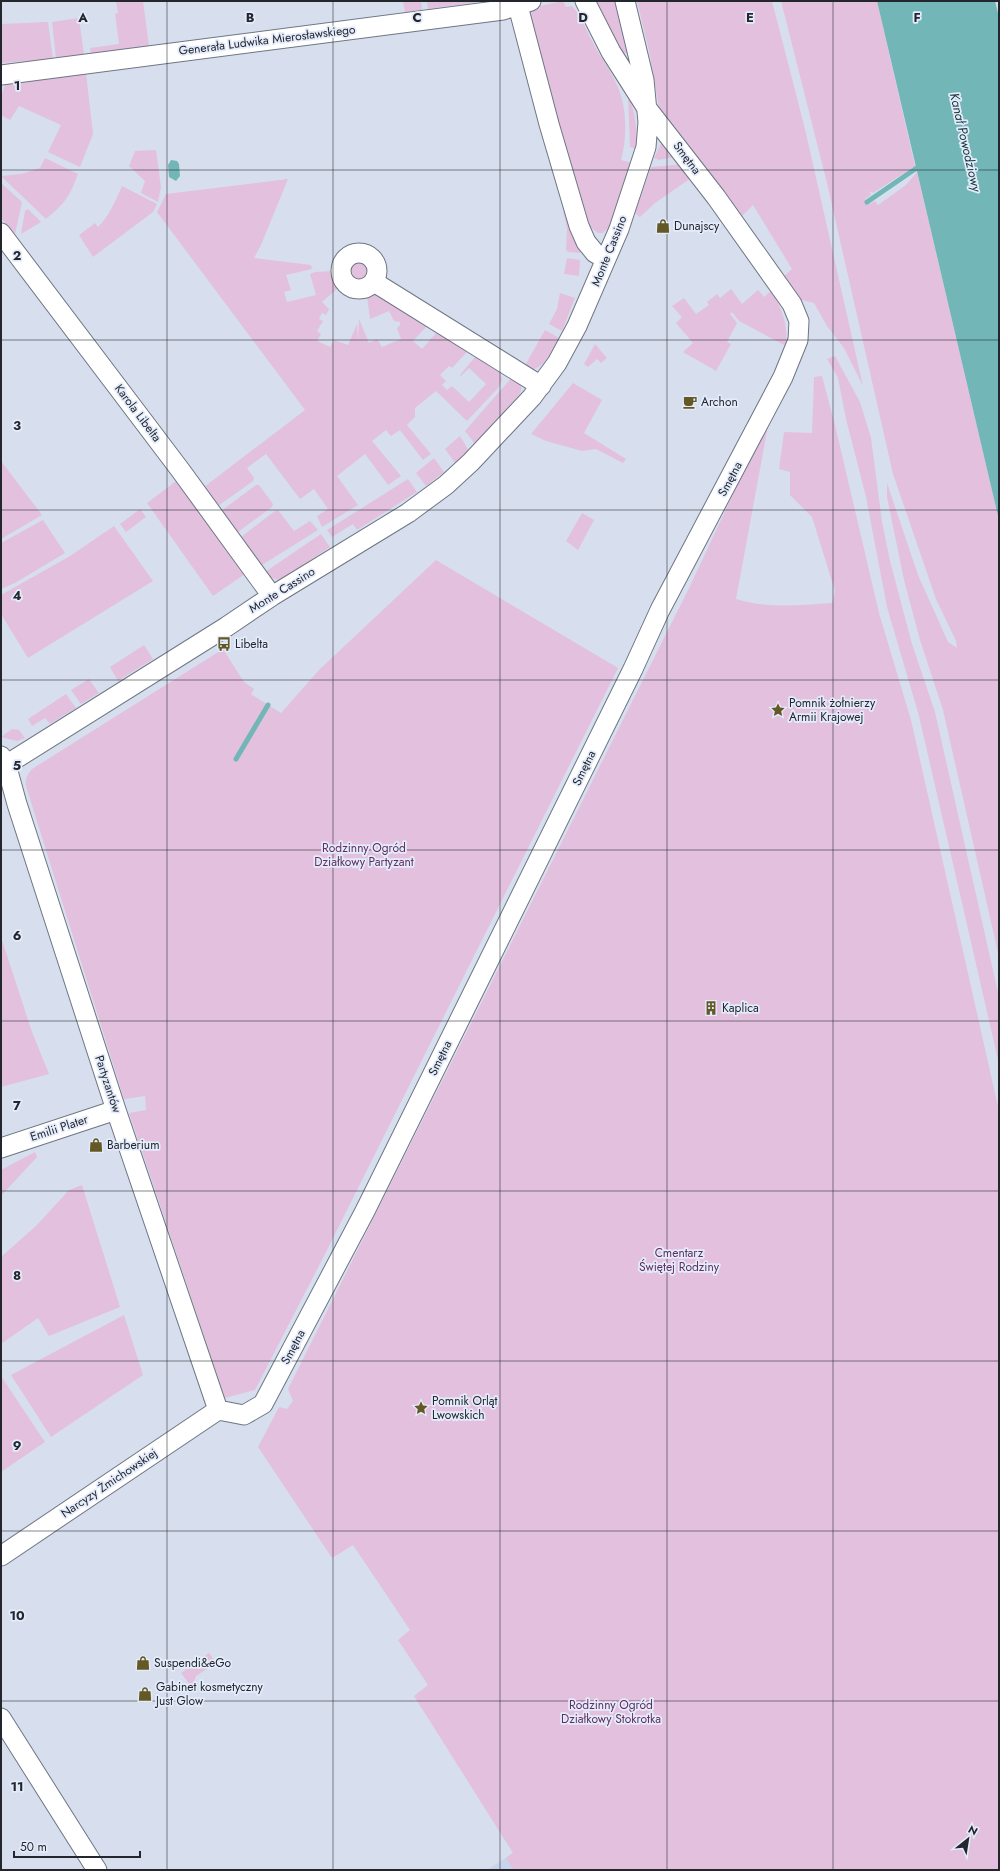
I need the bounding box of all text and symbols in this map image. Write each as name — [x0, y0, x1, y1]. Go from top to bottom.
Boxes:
text: A — [77, 8, 88, 27]
text: B — [246, 8, 255, 27]
text: C — [412, 8, 422, 27]
text: D — [578, 8, 588, 27]
text: E — [746, 8, 754, 27]
text: F — [913, 8, 921, 27]
street label: Generała Ludwika Mierosławskiego — [178, 20, 357, 60]
text: 1 — [14, 76, 20, 95]
water label: Kanał Powodziowy — [945, 91, 986, 195]
street label: Smętna — [669, 138, 705, 178]
street label: Monte Cassino — [587, 213, 632, 289]
place label: Dunajscy — [674, 217, 720, 235]
shop icon: Dunajscy — [655, 218, 671, 234]
text: 2 — [13, 246, 21, 265]
street label: Karola Libelta — [110, 380, 166, 446]
place label: Archon — [701, 393, 738, 411]
cafe icon: Archon — [682, 394, 698, 410]
text: 3 — [13, 416, 21, 435]
street label: Smętna — [713, 458, 747, 500]
street label: Monte Cassino — [245, 562, 319, 617]
text: 4 — [12, 586, 22, 605]
place label: Libelta — [235, 635, 268, 653]
bus stop icon: Libelta — [216, 636, 232, 652]
place label: Pomnik żołnierzy Armii Krajowej — [789, 694, 876, 726]
place icon: Pomnik żołnierzy Armii Krajowej — [770, 702, 786, 718]
street label: Smętna — [568, 747, 600, 789]
text: 5 — [13, 756, 21, 775]
park label: Rodzinny Ogród Działkowy Partyzant — [314, 839, 414, 871]
text: 6 — [13, 926, 22, 945]
place label: Kaplica — [722, 999, 759, 1017]
building icon: Kaplica — [703, 1000, 719, 1016]
street label: Smętna — [424, 1037, 456, 1079]
street label: Partyzantów — [90, 1053, 126, 1116]
text: 7 — [13, 1096, 21, 1115]
street label: Emilii Plater — [28, 1110, 91, 1146]
place label: Barberium — [107, 1136, 160, 1154]
shop icon: Barberium — [88, 1137, 104, 1153]
park label: Cmentarz Świętej Rodziny — [639, 1244, 720, 1276]
text: 8 — [13, 1266, 21, 1285]
street label: Smętna — [276, 1326, 310, 1368]
place label: Pomnik Orląt Lwowskich — [432, 1392, 498, 1424]
place icon: Pomnik Orląt Lwowskich — [413, 1400, 429, 1416]
text: 9 — [13, 1436, 22, 1455]
street label: Narcyzy Żmichowskiej — [57, 1444, 161, 1522]
text: 10 — [9, 1606, 25, 1625]
place label: Suspendi&eGo — [154, 1654, 232, 1672]
shop icon: Suspendi&eGo — [135, 1655, 151, 1671]
place label: Gabinet kosmetyczny Just Glow — [154, 1678, 263, 1710]
shop icon: Gabinet kosmetyczny Just Glow — [137, 1686, 153, 1702]
park label: Rodzinny Ogród Działkowy Stokrotka — [561, 1696, 661, 1728]
text: 11 — [10, 1777, 24, 1796]
north arrow — [948, 1819, 988, 1859]
text: N — [965, 1821, 981, 1839]
scale bar — [14, 1833, 140, 1859]
text: 50 m — [20, 1838, 47, 1856]

